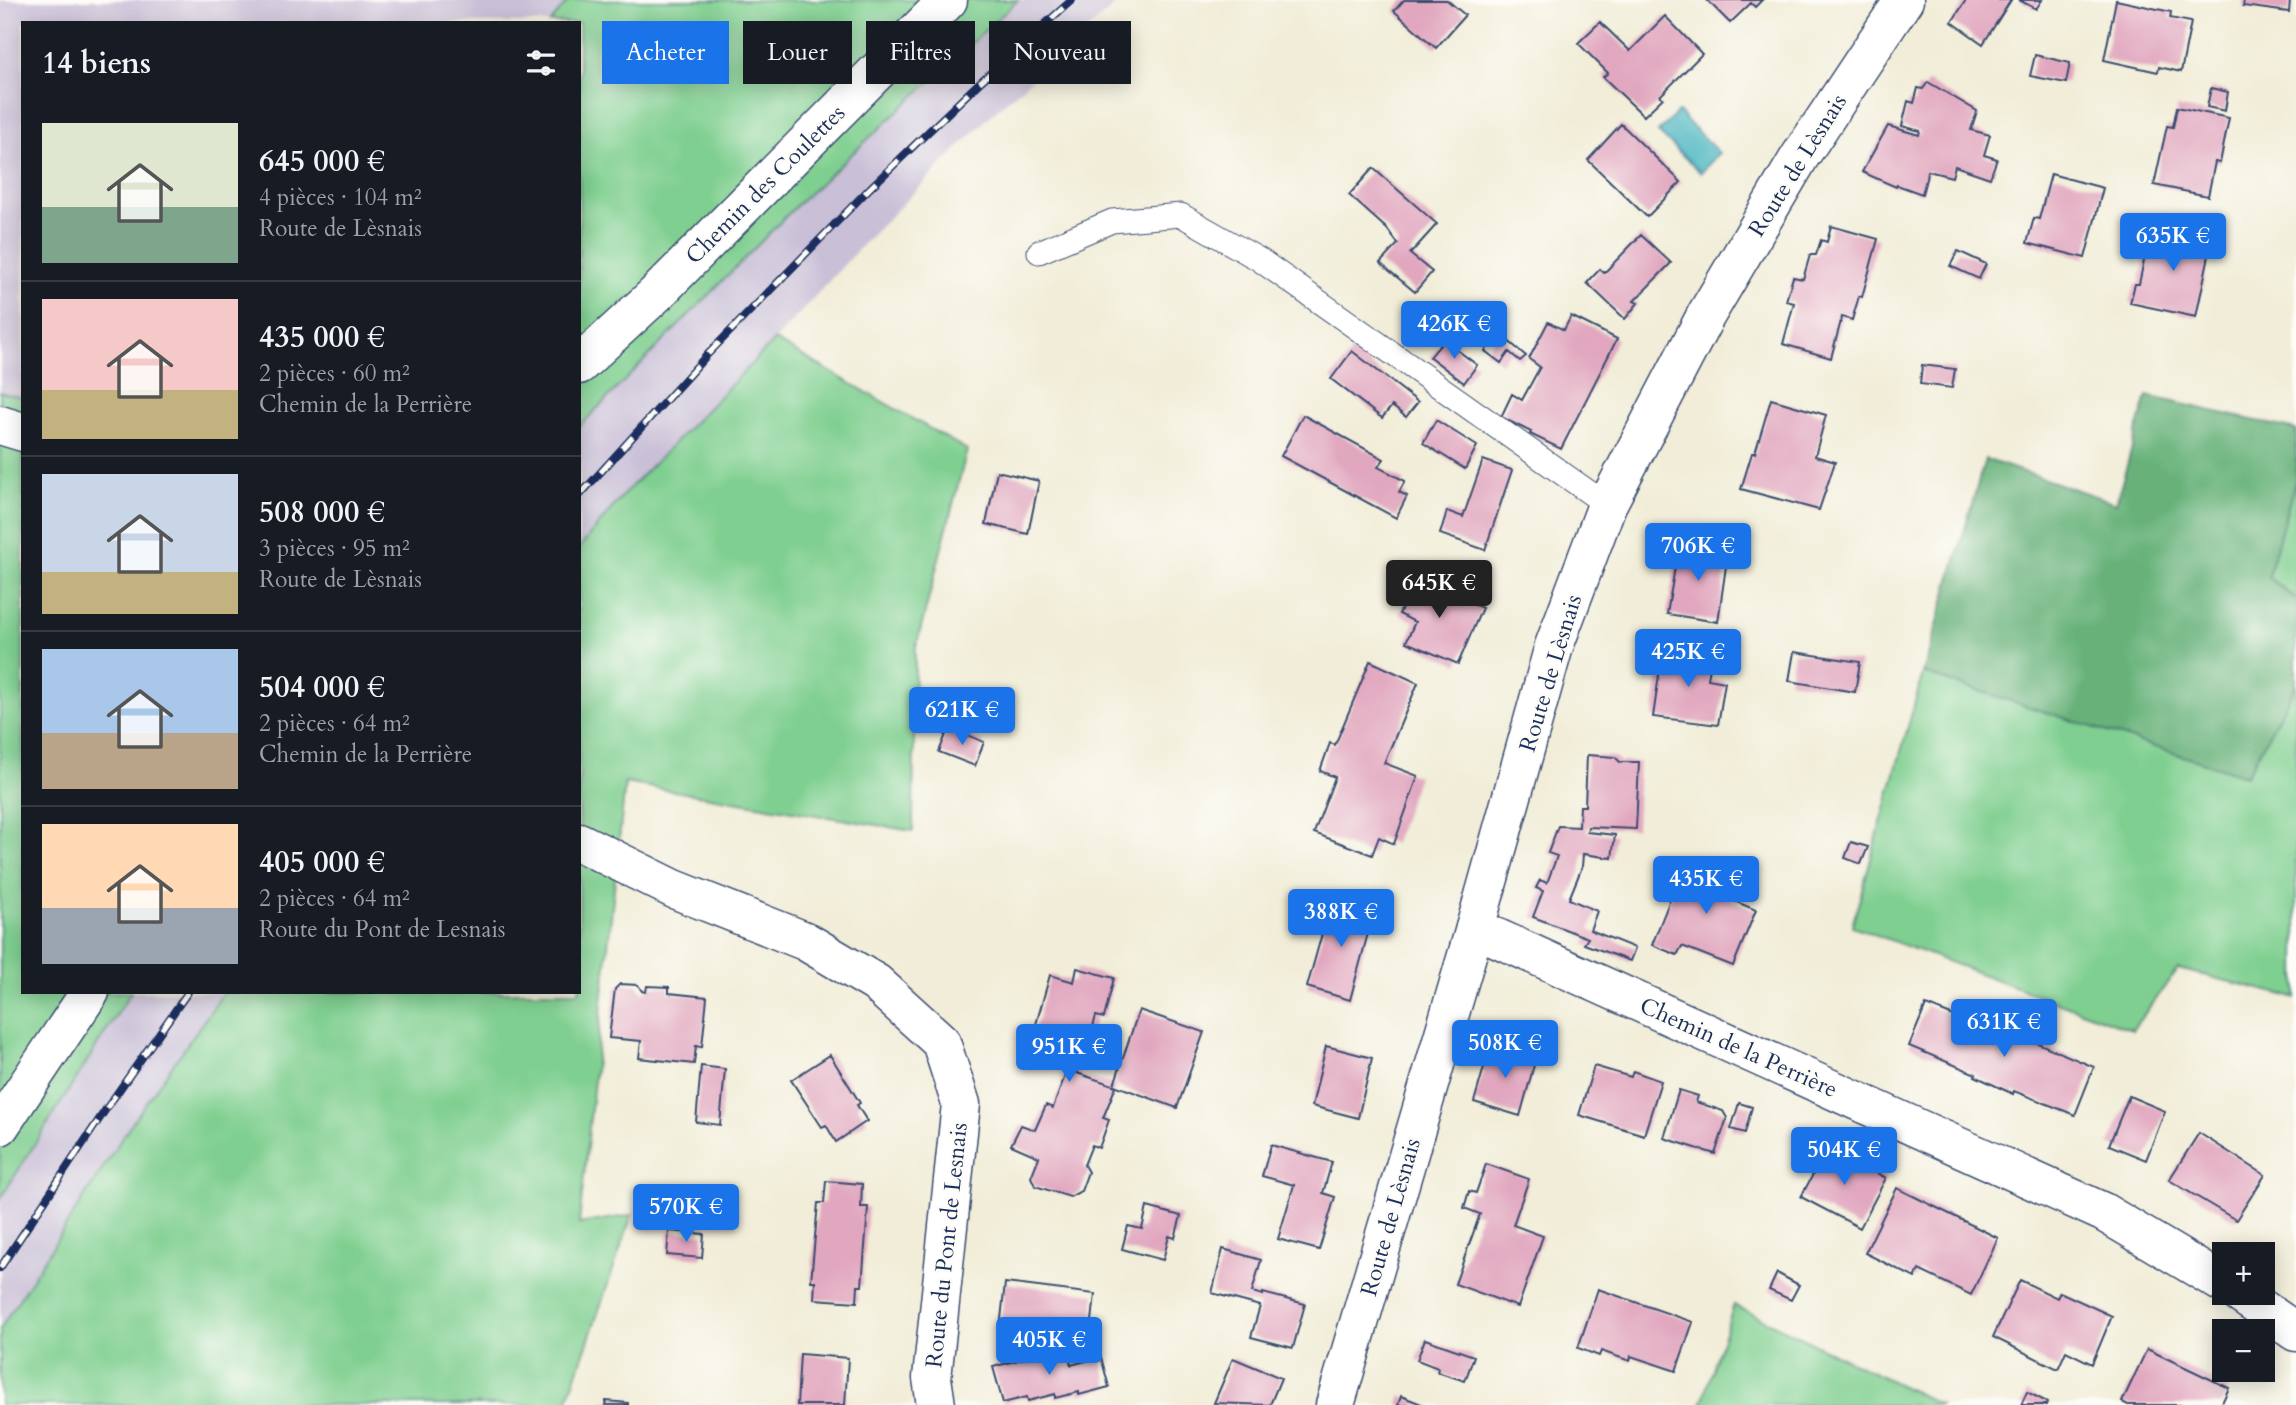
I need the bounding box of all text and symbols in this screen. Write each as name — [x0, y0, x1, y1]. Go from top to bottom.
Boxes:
chip: Acheter — [602, 21, 729, 84]
chip: Louer — [743, 21, 852, 84]
chip: Filtres — [866, 21, 975, 84]
chip: Nouveau — [989, 21, 1131, 84]
text: 14 biens — [42, 43, 151, 84]
icon: filters — [522, 44, 560, 82]
street label: Route de Lèsnais — [1741, 88, 1854, 243]
street label: Chemin des Coulettes — [679, 98, 852, 271]
text: 645 000 € — [259, 141, 385, 182]
icon: home — [98, 151, 182, 235]
text: 4 pièces · 104 m² — [259, 182, 422, 213]
text: Route de Lèsnais — [259, 213, 422, 244]
pin: 635K € — [2116, 214, 2230, 273]
text: 635K € — [2136, 220, 2210, 251]
pin: 426K € — [1397, 302, 1511, 361]
text: 426K € — [1417, 308, 1491, 339]
text: 435 000 € — [259, 317, 385, 358]
icon: home — [98, 327, 182, 411]
text: 2 pièces · 60 m² — [259, 358, 410, 389]
text: Chemin de la Perrière — [259, 389, 472, 420]
text: 508 000 € — [259, 492, 385, 533]
icon: home — [98, 502, 182, 586]
pin: 706K € — [1641, 524, 1755, 583]
text: 706K € — [1661, 530, 1735, 561]
text: 3 pièces · 95 m² — [259, 533, 410, 564]
pin: 645K € — [1382, 560, 1496, 620]
text: Route de Lèsnais — [259, 564, 422, 595]
text: 645K € — [1402, 567, 1476, 598]
street label: Route de Lèsnais — [1512, 591, 1589, 756]
pin: 425K € — [1631, 630, 1745, 689]
text: 425K € — [1651, 636, 1725, 667]
text: 504 000 € — [259, 667, 385, 708]
icon: home — [98, 677, 182, 761]
pin: 621K € — [905, 688, 1019, 747]
text: 621K € — [925, 694, 999, 725]
text: 2 pièces · 64 m² — [259, 708, 410, 739]
text: Chemin de la Perrière — [259, 739, 472, 770]
text: 405 000 € — [259, 842, 385, 883]
icon: home — [98, 852, 182, 936]
pin: 435K € — [1649, 856, 1763, 916]
text: 435K € — [1669, 863, 1743, 894]
text: 2 pièces · 64 m² — [259, 883, 410, 914]
pin: 388K € — [1284, 890, 1398, 949]
text: 388K € — [1304, 896, 1378, 927]
text: Route du Pont de Lesnais — [259, 914, 506, 945]
street label: Chemin de la Perrière — [1635, 990, 1843, 1105]
pin: 631K € — [1947, 1000, 2061, 1059]
text: 631K € — [1967, 1006, 2041, 1037]
pin: 508K € — [1448, 1020, 1562, 1080]
pin: 951K € — [1012, 1024, 1126, 1084]
text: 508K € — [1468, 1027, 1542, 1058]
text: 951K € — [1032, 1031, 1106, 1062]
street label: Route du Pont de Lesnais — [918, 1121, 975, 1369]
pin: 504K € — [1787, 1128, 1901, 1187]
text: 504K € — [1807, 1134, 1881, 1165]
street label: Route de Lèsnais — [1353, 1135, 1428, 1300]
pin: 570K € — [629, 1184, 743, 1244]
text: 570K € — [649, 1191, 723, 1222]
map controls — [2212, 1242, 2275, 1382]
button: + — [2212, 1242, 2275, 1305]
pin: 405K € — [992, 1318, 1106, 1377]
button: − — [2212, 1319, 2275, 1382]
text: 405K € — [1012, 1324, 1086, 1355]

